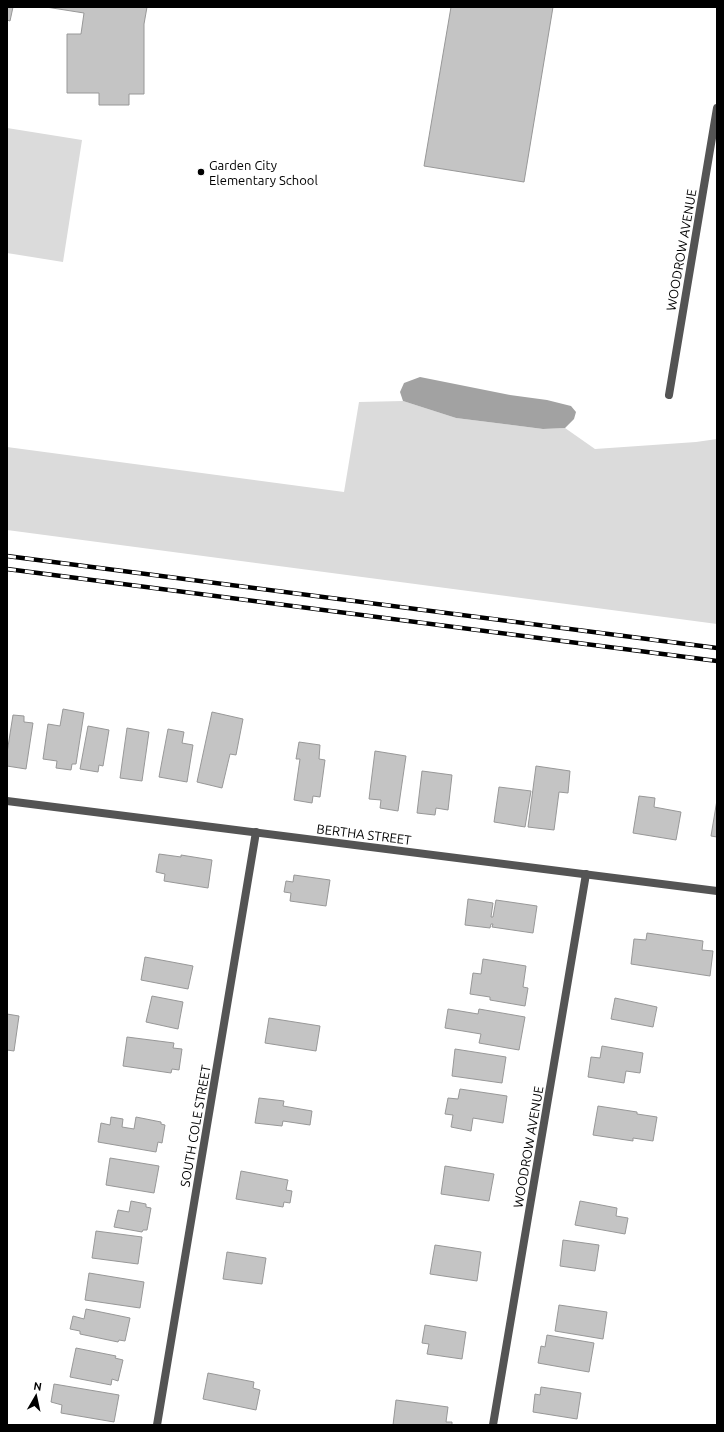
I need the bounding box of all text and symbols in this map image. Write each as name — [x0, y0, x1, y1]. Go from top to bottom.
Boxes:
place label: Garden City Elementary School — [209, 158, 318, 187]
marker: Garden City Elementary School — [196, 167, 206, 177]
street label: WOODROW AVENUE — [663, 188, 699, 312]
street label: BERTHA STREET — [316, 821, 412, 847]
street label: SOUTH COLE STREET — [177, 1064, 213, 1188]
street label: WOODROW AVENUE — [510, 1085, 546, 1209]
north arrow — [16, 1376, 56, 1416]
text: N — [33, 1380, 43, 1393]

